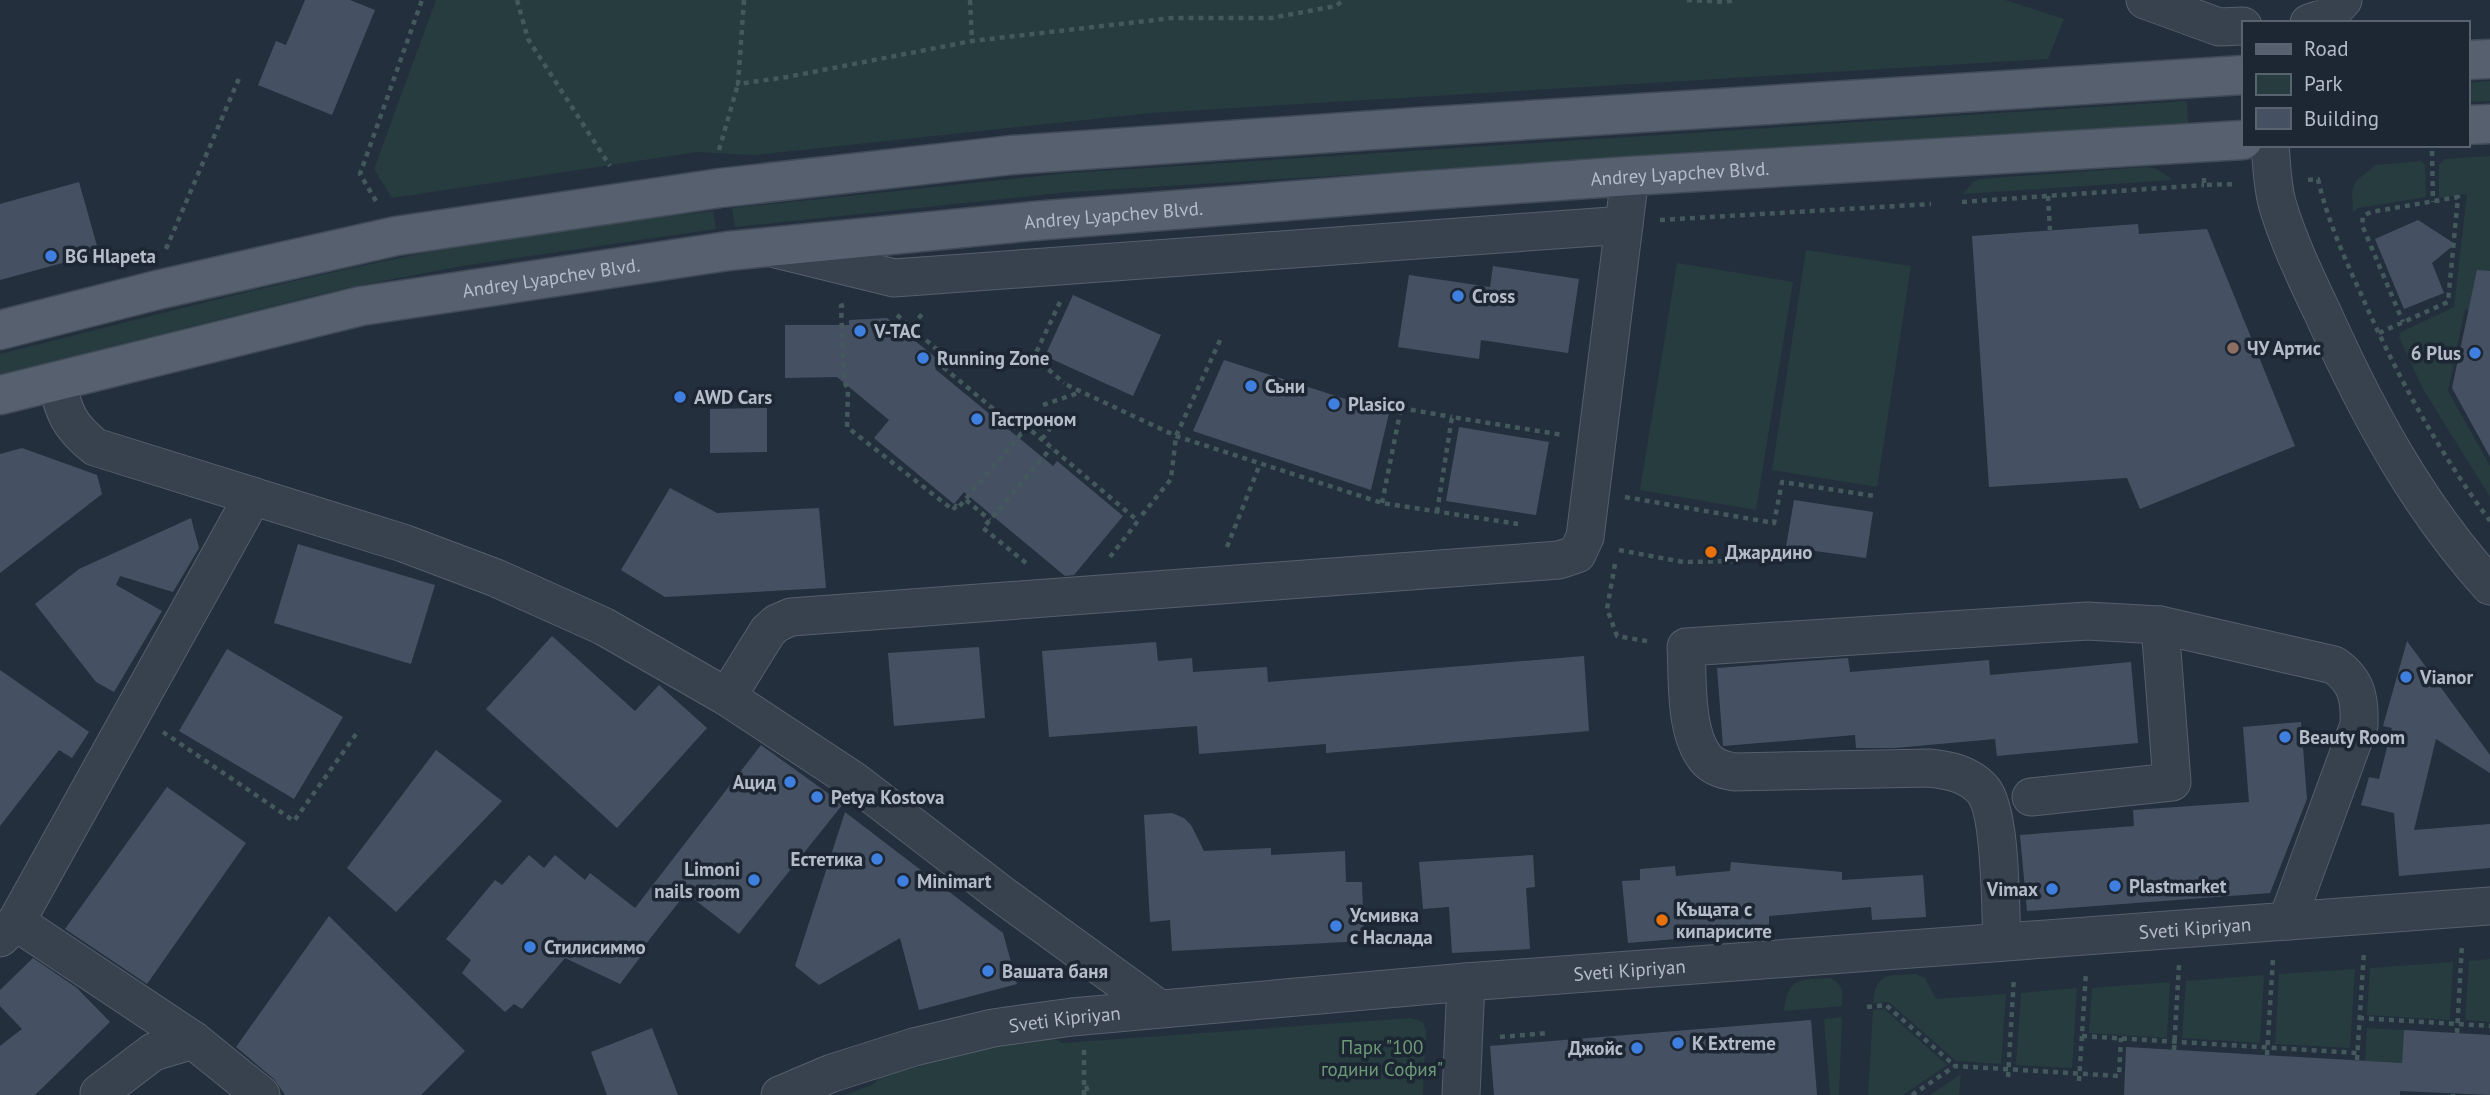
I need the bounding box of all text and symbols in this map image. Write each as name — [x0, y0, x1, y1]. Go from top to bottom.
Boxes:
legend — [2242, 21, 2469, 147]
text: Road — [2304, 35, 2348, 62]
text: Park — [2304, 70, 2343, 97]
text: Building — [2304, 105, 2379, 132]
street label: Andrey Lyapchev Blvd. — [1590, 156, 1770, 191]
street label: Andrey Lyapchev Blvd. — [1023, 196, 1204, 234]
place label: BG Hlapeta — [65, 244, 156, 268]
marker: BG Hlapeta — [43, 248, 59, 264]
street label: Andrey Lyapchev Blvd. — [461, 252, 641, 303]
place label: Cross — [1472, 284, 1515, 308]
marker: Cross — [1450, 288, 1466, 304]
place label: V-TAC — [873, 319, 921, 343]
marker: V-TAC — [852, 323, 868, 339]
place label: ЧУ Артис — [2247, 336, 2321, 360]
marker: ЧУ Артис — [2225, 340, 2241, 356]
place label: 6 Plus — [2411, 341, 2461, 365]
marker: 6 Plus — [2467, 345, 2483, 361]
place label: Running Zone — [937, 346, 1049, 370]
marker: Running Zone — [915, 350, 931, 366]
place label: Съни — [1265, 374, 1305, 398]
marker: Съни — [1243, 378, 1259, 394]
place label: AWD Cars — [694, 385, 772, 409]
marker: AWD Cars — [672, 389, 688, 405]
place label: Plasico — [1348, 392, 1405, 416]
marker: Plasico — [1326, 396, 1342, 412]
place label: Гастроном — [991, 407, 1076, 431]
marker: Гастроном — [969, 411, 985, 427]
place label: Джардино — [1725, 540, 1813, 564]
marker: Джардино — [1703, 544, 1719, 560]
place label: Vianor — [2419, 665, 2474, 689]
marker: Vianor — [2398, 669, 2414, 685]
place label: Beauty Room — [2299, 725, 2405, 749]
marker: Beauty Room — [2277, 729, 2293, 745]
place label: Ацид — [733, 770, 776, 794]
marker: Ацид — [782, 774, 798, 790]
place label: Petya Kostova — [831, 785, 944, 809]
marker: Petya Kostova — [809, 789, 825, 805]
place label: Естетика — [790, 847, 863, 871]
marker: Естетика — [869, 851, 885, 867]
place label: Limoni nails room — [654, 857, 740, 903]
place label: Minimart — [917, 869, 992, 893]
marker: Limoni nails room — [746, 872, 762, 888]
marker: Minimart — [895, 873, 911, 889]
place label: Plastmarket — [2129, 874, 2227, 898]
place label: Vimax — [1986, 877, 2038, 901]
marker: Plastmarket — [2107, 878, 2123, 894]
marker: Vimax — [2044, 881, 2060, 897]
place label: Къщата с кипарисите — [1676, 897, 1772, 943]
place label: Усмивка с Наслада — [1349, 903, 1433, 949]
marker: Къщата с кипарисите — [1654, 912, 1670, 928]
street label: Sveti Kipriyan — [2138, 912, 2252, 944]
marker: Усмивка с Наслада — [1328, 918, 1344, 934]
place label: Стилисиммо — [544, 935, 646, 959]
marker: Стилисиммо — [522, 939, 538, 955]
street label: Sveti Kipriyan — [1572, 954, 1687, 986]
place label: Вашата баня — [1002, 959, 1108, 983]
marker: Вашата баня — [980, 963, 996, 979]
street label: Sveti Kipriyan — [1007, 1001, 1122, 1038]
place label: K Extreme — [1692, 1031, 1776, 1055]
park label: Парк "100 години София" — [1321, 1035, 1443, 1081]
marker: K Extreme — [1670, 1035, 1686, 1051]
place label: Джойс — [1568, 1036, 1623, 1060]
marker: Джойс — [1629, 1040, 1645, 1056]

